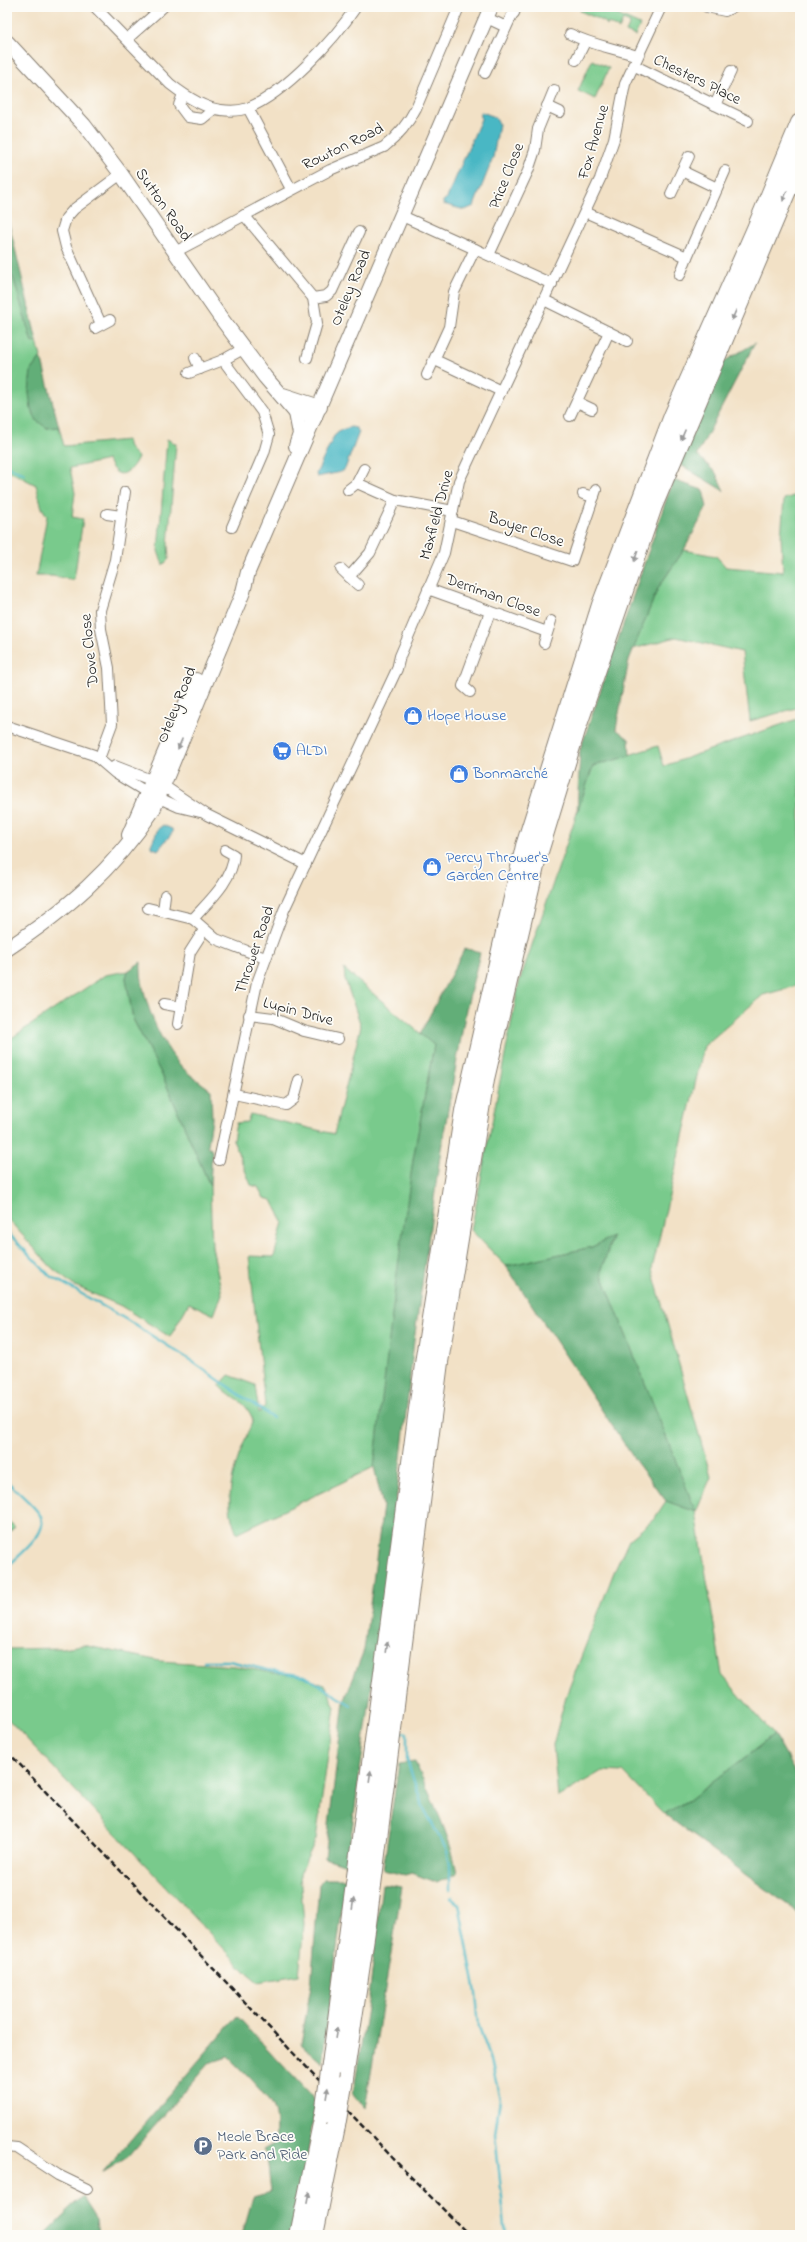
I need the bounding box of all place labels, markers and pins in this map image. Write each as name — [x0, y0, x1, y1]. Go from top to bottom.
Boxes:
place label: Hope House — [427, 704, 507, 728]
shop icon: Hope House — [402, 705, 424, 727]
place label: ALDI — [296, 739, 327, 763]
supermarket icon: ALDI — [271, 740, 293, 762]
place label: Bonmarché — [472, 762, 549, 786]
shop icon: Bonmarché — [448, 763, 470, 785]
place label: Percy Thrower's Garden Centre — [446, 846, 549, 888]
shop icon: Percy Thrower's Garden Centre — [421, 856, 443, 878]
place label: Meole Brace Park and Ride — [217, 2125, 308, 2167]
parking icon: Meole Brace Park and Ride — [192, 2135, 214, 2157]

